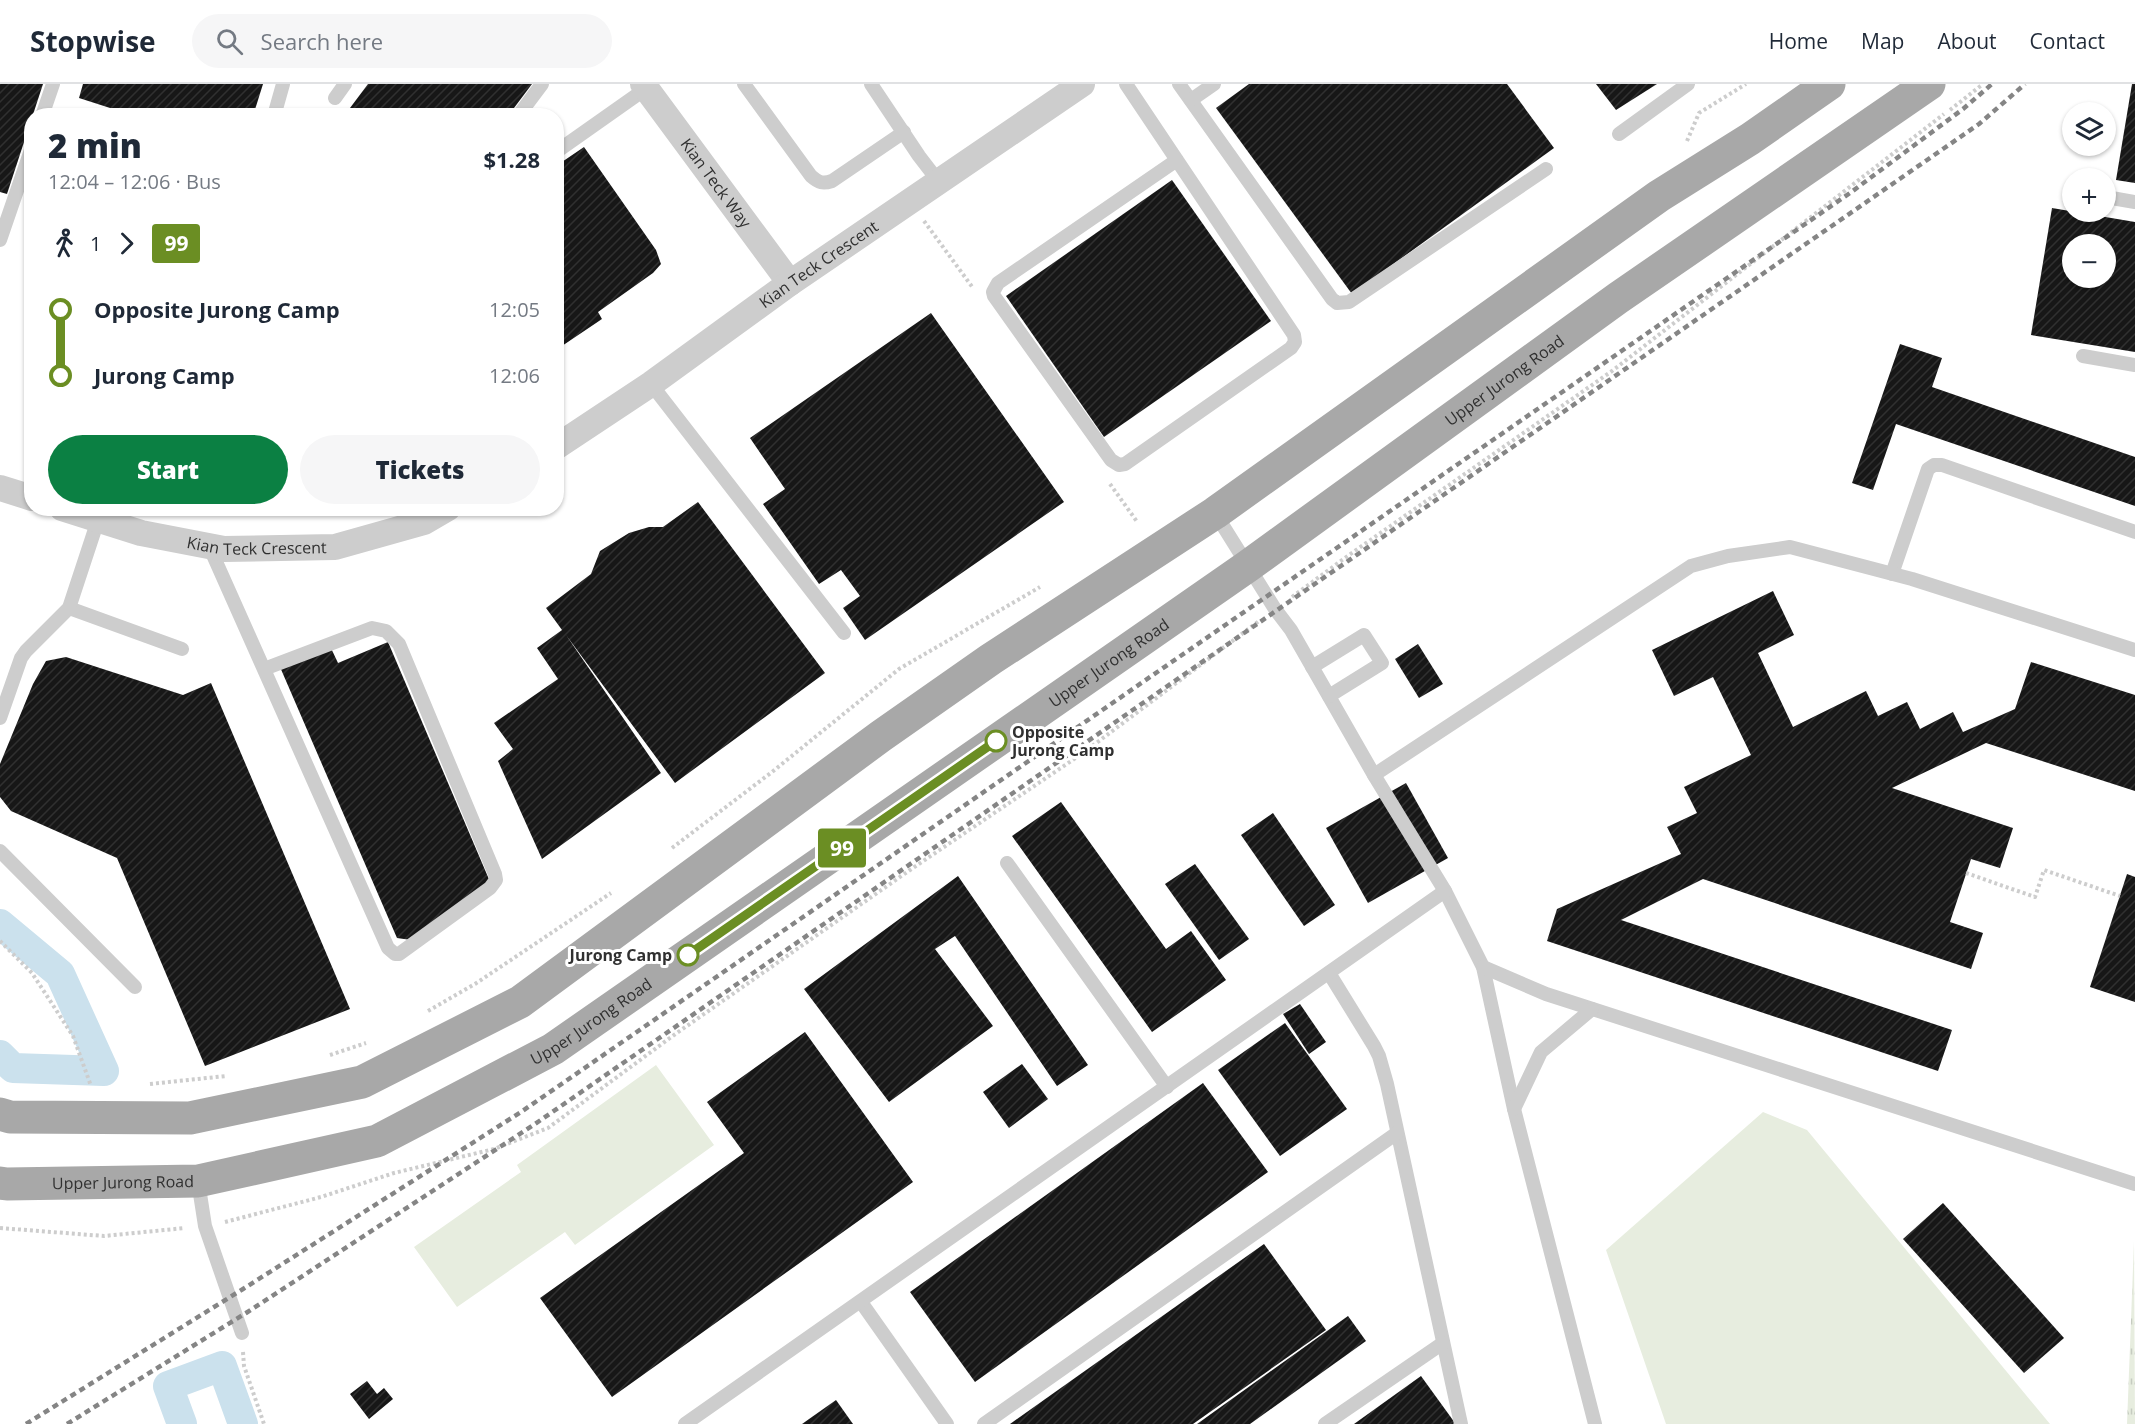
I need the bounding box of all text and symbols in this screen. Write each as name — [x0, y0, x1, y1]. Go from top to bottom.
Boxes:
search box — [192, 14, 612, 68]
text: Stopwise — [30, 22, 156, 60]
icon: search — [213, 25, 246, 58]
text: Search here — [261, 26, 383, 56]
text: Home — [1769, 27, 1828, 55]
text: Map — [1861, 27, 1904, 55]
text: About — [1937, 27, 1997, 55]
text: Contact — [2030, 27, 2105, 55]
map controls — [2062, 102, 2116, 288]
button: layers — [2062, 102, 2116, 156]
text: 2 min — [48, 123, 142, 168]
street label: Kian Teck Way — [676, 134, 757, 233]
text: $1.28 — [483, 144, 540, 174]
text: 12:04 – 12:06 · Bus — [48, 168, 221, 195]
button: + — [2062, 168, 2116, 222]
street label: Kian Teck Crescent — [755, 215, 883, 313]
icon: walk — [48, 227, 81, 260]
icon: forward — [110, 227, 143, 260]
text: 99 — [164, 229, 188, 257]
text: 1 — [90, 230, 101, 257]
button: − — [2062, 234, 2116, 288]
text: Opposite Jurong Camp — [94, 294, 340, 324]
text: 12:05 — [489, 296, 540, 323]
street label: Upper Jurong Road — [1440, 330, 1568, 431]
text: Jurong Camp — [94, 360, 235, 390]
text: 12:06 — [489, 362, 540, 389]
button: Start — [48, 435, 288, 504]
button: Tickets — [300, 435, 540, 504]
street label: Kian Teck Crescent — [185, 531, 327, 560]
street label: Upper Jurong Road — [1044, 613, 1173, 712]
place label: Opposite Jurong Camp — [1010, 721, 1114, 761]
marker: Opposite Jurong Camp — [985, 730, 1007, 752]
line badge: 99 — [815, 828, 869, 867]
text: 99 — [830, 834, 854, 862]
place label: Jurong Camp — [568, 944, 672, 966]
marker: Jurong Camp — [677, 944, 699, 966]
street label: Upper Jurong Road — [527, 973, 656, 1070]
street label: Upper Jurong Road — [52, 1170, 194, 1194]

